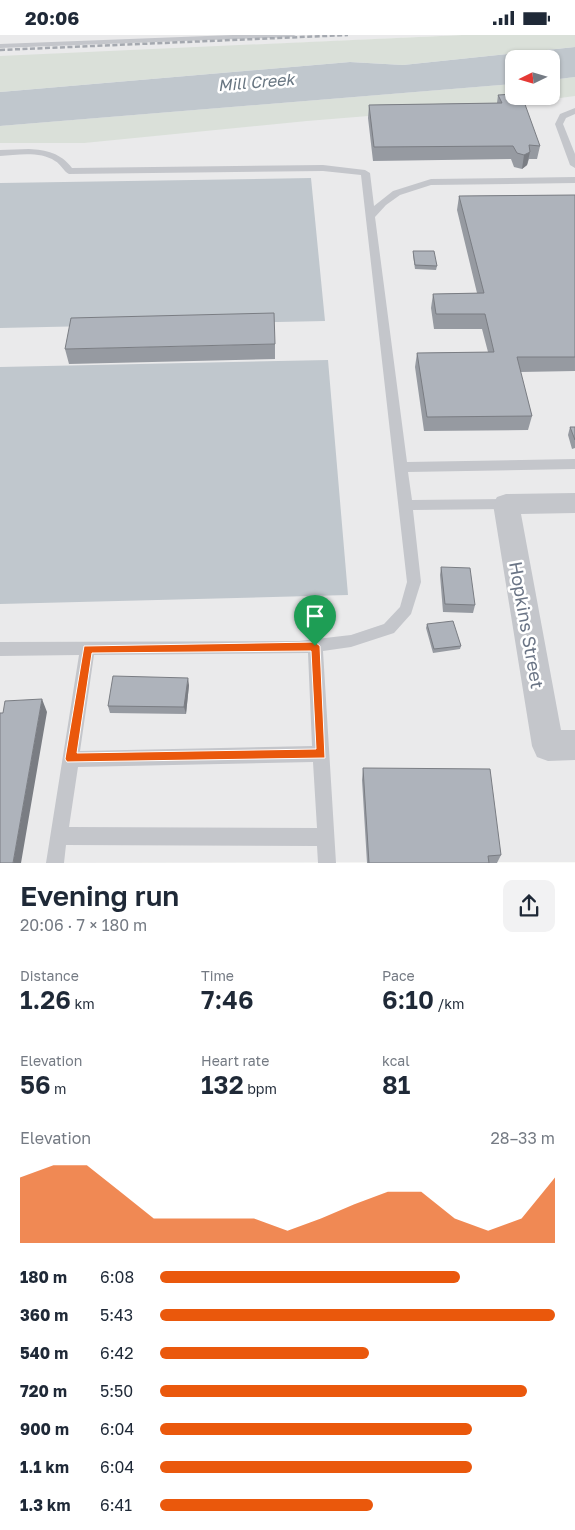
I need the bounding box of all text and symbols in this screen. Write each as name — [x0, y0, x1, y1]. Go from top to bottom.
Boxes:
text: 20:06 — [25, 6, 79, 29]
north arrow — [505, 50, 560, 105]
map controls — [505, 50, 560, 105]
water label: Mill Creek — [217, 69, 297, 95]
street label: Hopkins Street — [505, 560, 549, 690]
pin — [294, 595, 336, 646]
icon: arrive — [301, 602, 329, 630]
text: Evening run — [20, 879, 179, 912]
button: share — [503, 880, 555, 932]
text: 20:06 · 7 × 180 m — [20, 915, 147, 935]
text: Distance — [20, 967, 79, 984]
text: Time — [201, 967, 234, 984]
text: Pace — [382, 967, 415, 984]
text: 1.26 — [20, 984, 71, 1015]
text: 7:46 — [201, 984, 254, 1015]
text: 6:10 — [382, 984, 434, 1015]
text: km — [71, 995, 95, 1012]
text: /km — [434, 995, 464, 1012]
text: Elevation — [20, 1052, 82, 1069]
text: Heart rate — [201, 1052, 269, 1069]
text: kcal — [382, 1052, 410, 1069]
text: 56 — [20, 1069, 51, 1100]
text: 132 — [201, 1069, 244, 1100]
text: 81 — [382, 1069, 410, 1100]
text: m — [51, 1080, 66, 1097]
text: bpm — [244, 1080, 277, 1097]
text: Elevation — [20, 1128, 91, 1148]
text: 28–33 m — [491, 1128, 555, 1148]
text: 180 m — [20, 1267, 67, 1287]
text: 6:08 — [100, 1267, 134, 1287]
text: 360 m — [20, 1305, 68, 1325]
text: 5:43 — [100, 1305, 133, 1325]
text: 540 m — [20, 1343, 68, 1363]
text: 6:42 — [100, 1343, 134, 1363]
text: 720 m — [20, 1381, 67, 1401]
text: 5:50 — [100, 1381, 133, 1401]
text: 900 m — [20, 1419, 69, 1439]
text: 6:04 — [100, 1419, 134, 1439]
text: 1.1 km — [20, 1457, 69, 1477]
text: 6:04 — [100, 1457, 134, 1477]
text: 1.3 km — [20, 1495, 70, 1515]
text: 6:41 — [100, 1495, 132, 1515]

